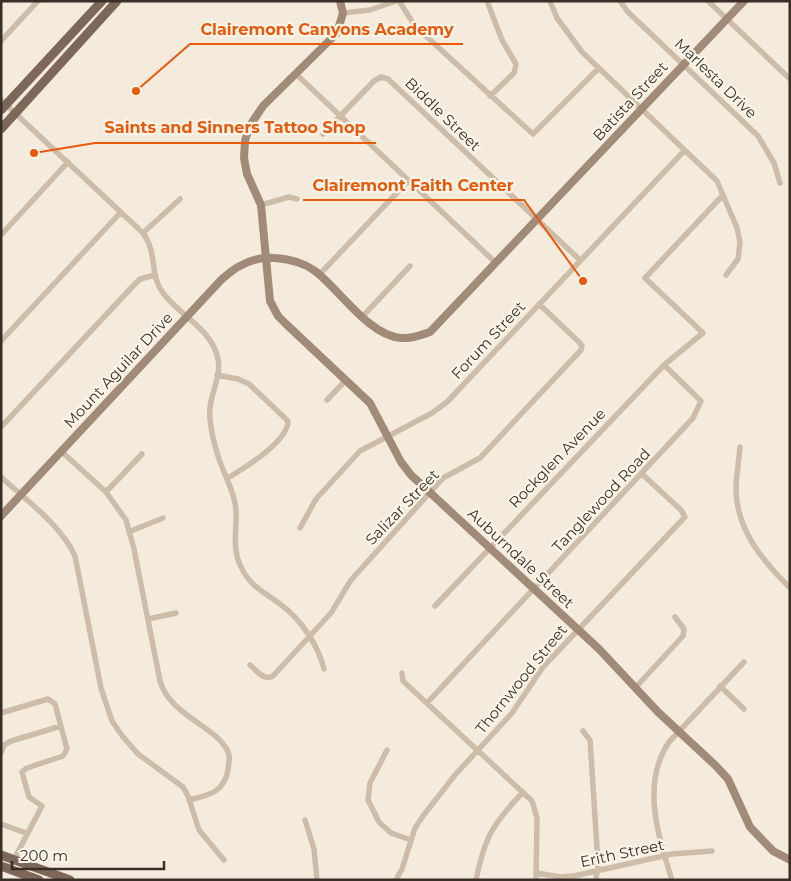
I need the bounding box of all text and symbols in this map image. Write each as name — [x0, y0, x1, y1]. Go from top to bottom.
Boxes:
callout: Clairemont Canyons Academy — [190, 13, 463, 44]
text: Clairemont Canyons Academy — [201, 20, 454, 39]
street label: Marlesta Drive — [671, 34, 761, 122]
street label: Batista Street — [588, 57, 672, 145]
street label: Biddle Street — [401, 73, 485, 155]
callout: Saints and Sinners Tattoo Shop — [95, 112, 376, 143]
text: Saints and Sinners Tattoo Shop — [105, 118, 365, 137]
callout: Clairemont Faith Center — [303, 169, 524, 200]
text: Clairemont Faith Center — [312, 176, 514, 195]
street label: Forum Street — [447, 297, 529, 383]
street label: Mount Aguilar Drive — [60, 308, 176, 432]
street label: Rockglen Avenue — [505, 404, 609, 512]
street label: Tanglewood Road — [548, 444, 654, 556]
street label: Salizar Street — [361, 465, 443, 549]
street label: Auburndale Street — [464, 504, 578, 612]
street label: Thornwood Street — [471, 620, 571, 738]
street label: Erith Street — [578, 835, 666, 871]
scale bar — [12, 838, 165, 870]
text: 200 m — [20, 846, 68, 865]

